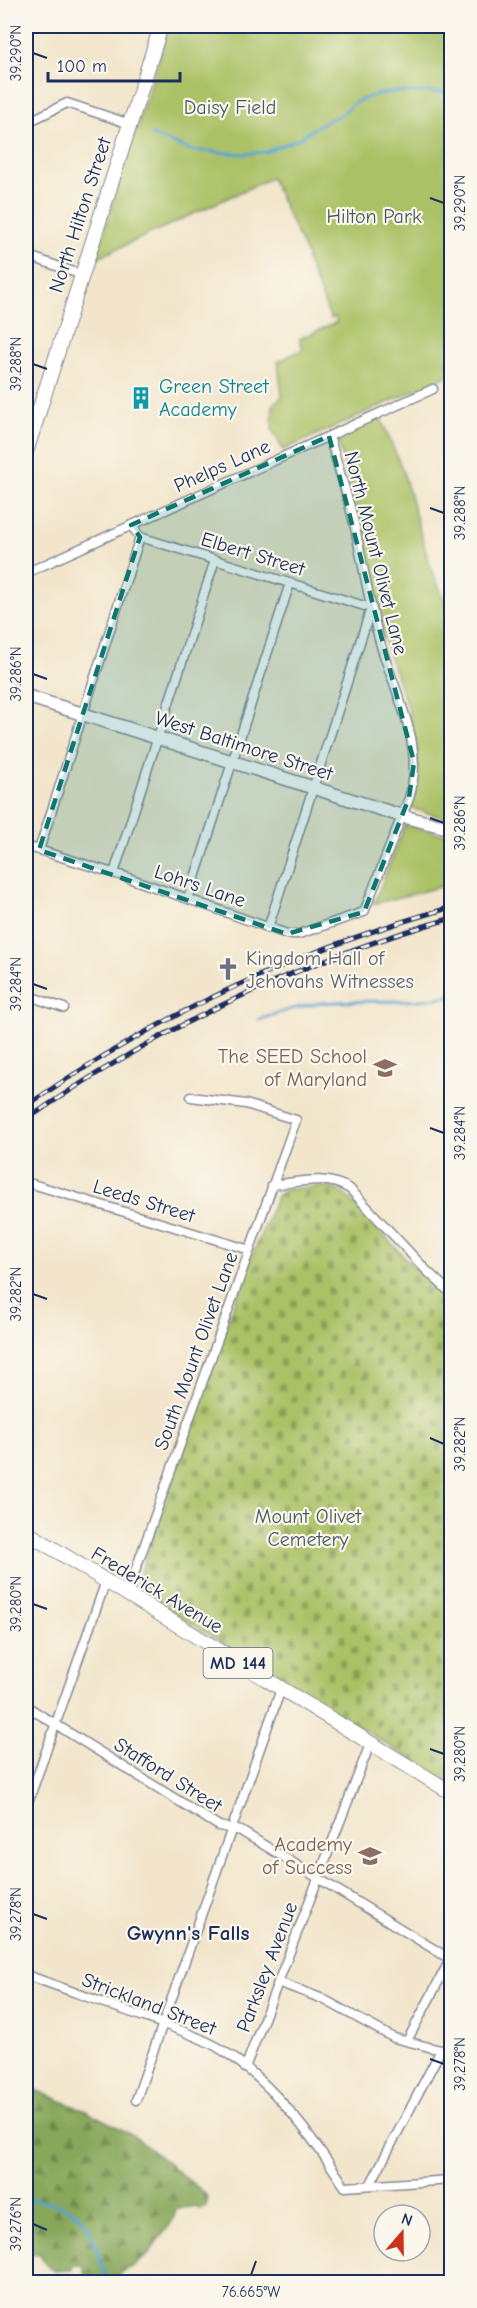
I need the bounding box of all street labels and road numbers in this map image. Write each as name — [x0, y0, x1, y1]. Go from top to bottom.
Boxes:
street label: North Hilton Street — [44, 133, 116, 295]
street label: Phelps Lane — [170, 435, 274, 497]
street label: North Mount Olivet Lane — [340, 449, 412, 657]
street label: Elbert Street — [198, 527, 309, 581]
street label: West Baltimore Street — [152, 706, 337, 786]
street label: Lohrs Lane — [151, 860, 249, 912]
street label: Leeds Street — [90, 1175, 199, 1228]
street label: South Mount Olivet Lane — [149, 1249, 243, 1453]
street label: Frederick Avenue — [87, 1542, 227, 1638]
road number: MD 144 — [204, 1648, 272, 1678]
street label: Stafford Street — [110, 1733, 227, 1818]
street label: Parksley Avenue — [232, 1899, 302, 2035]
street label: Strickland Street — [79, 1968, 220, 2041]

